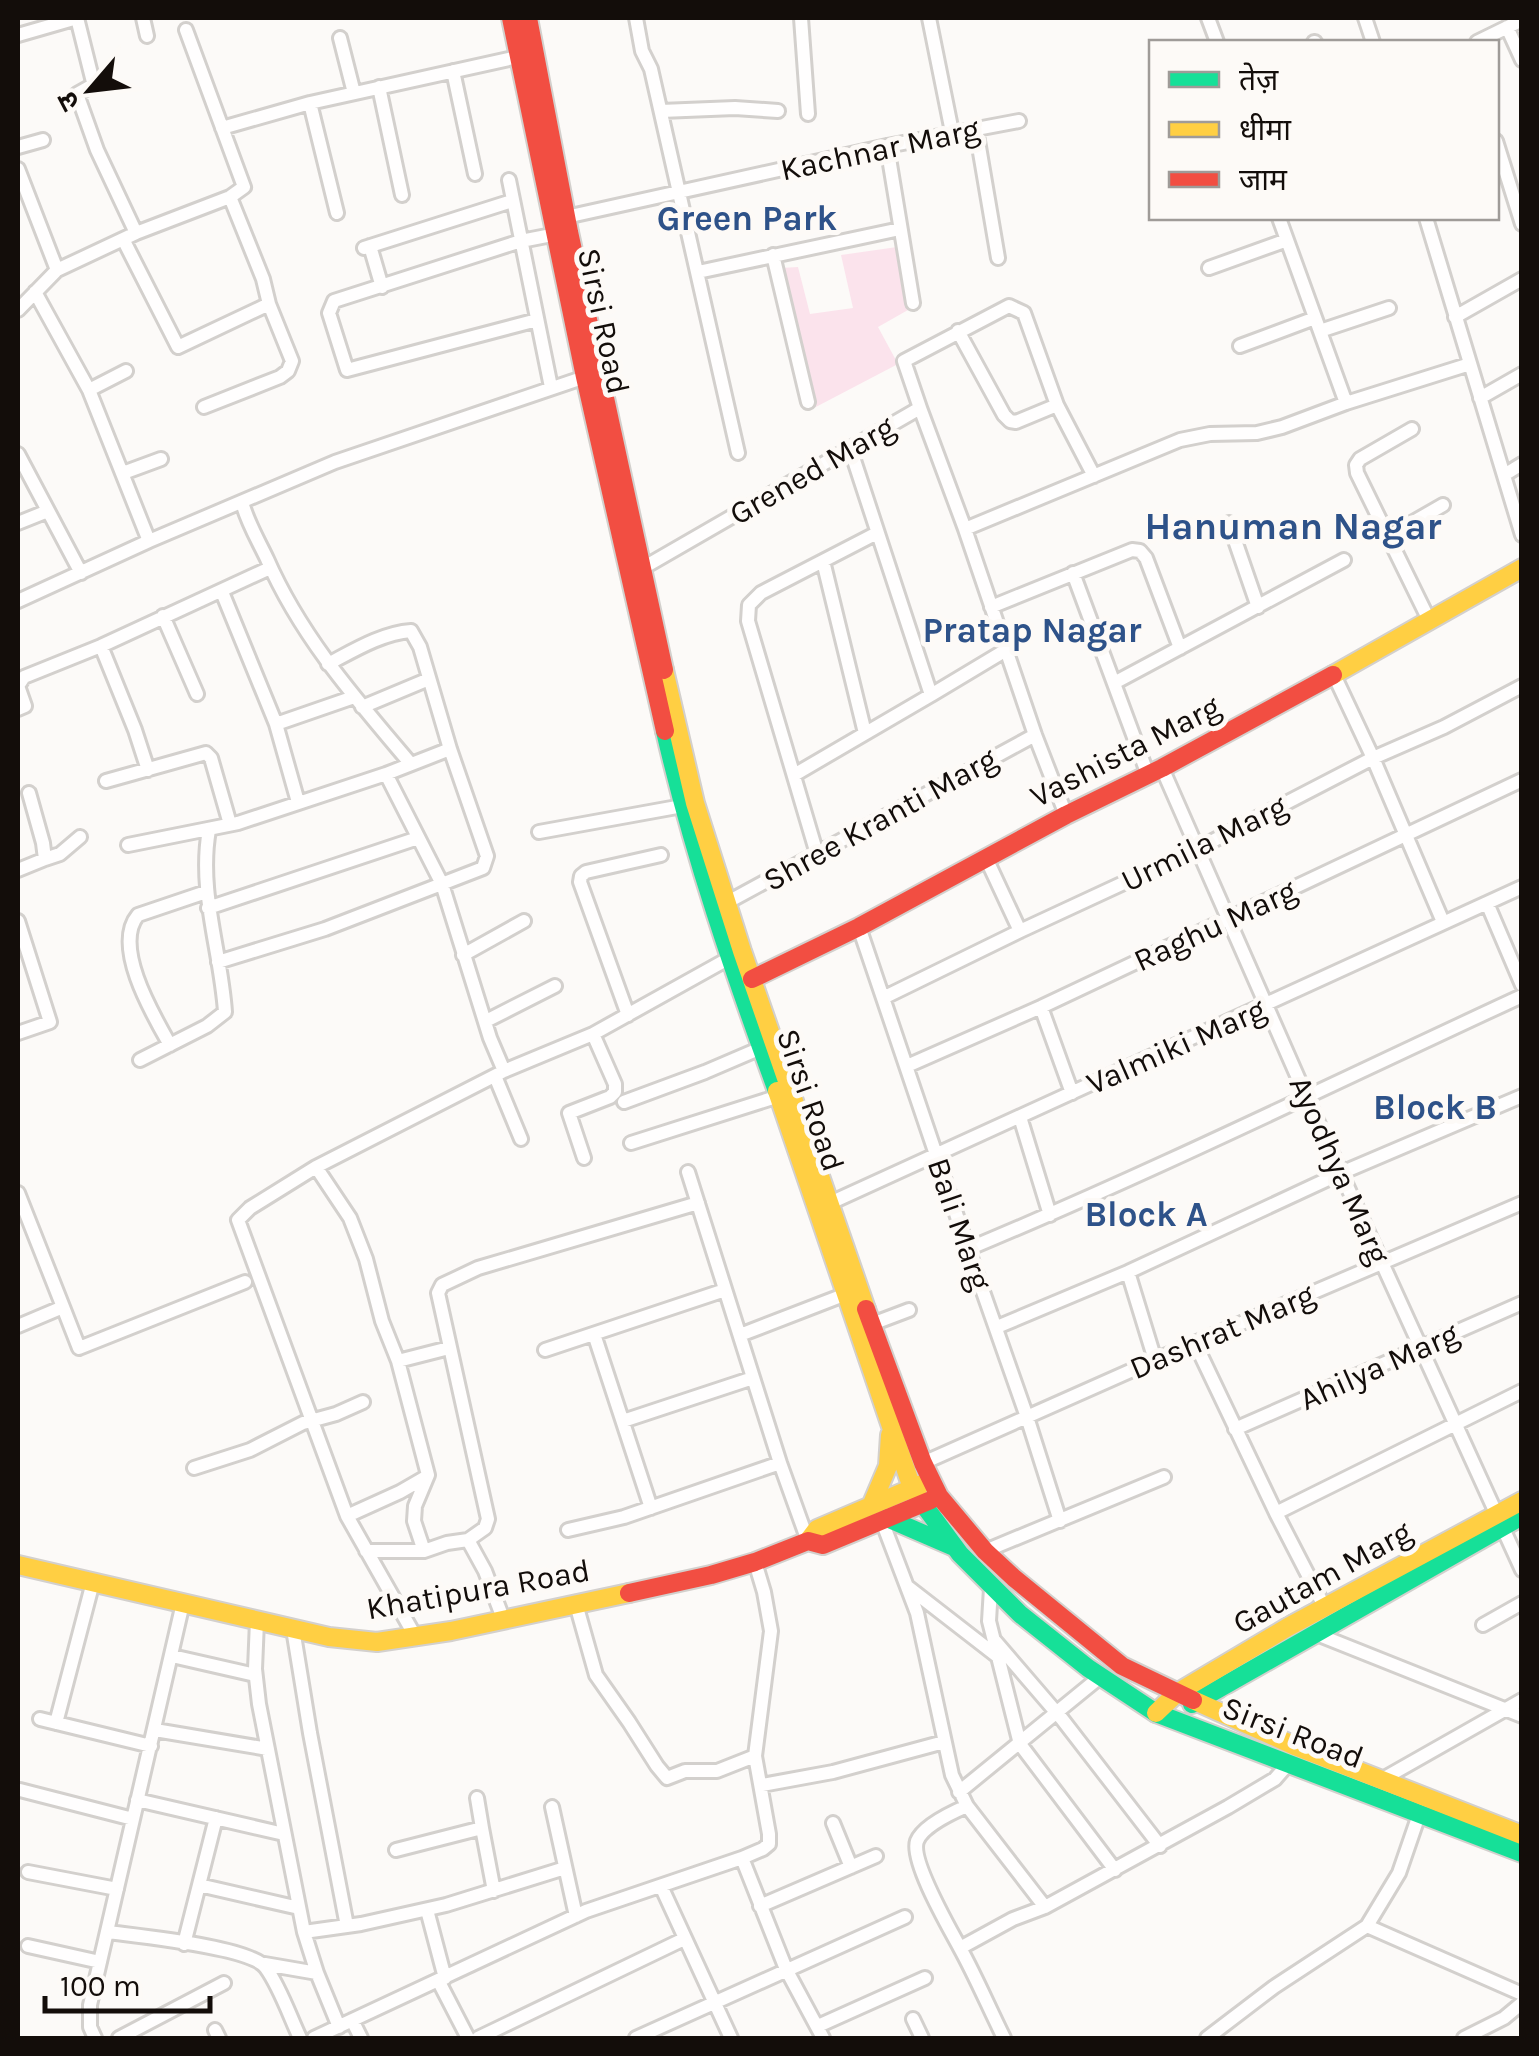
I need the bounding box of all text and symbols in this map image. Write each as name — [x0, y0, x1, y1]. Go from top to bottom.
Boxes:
north arrow — [40, 40, 140, 140]
legend — [1149, 40, 1499, 220]
text: तेज़ — [1239, 62, 1279, 98]
text: उ — [50, 86, 87, 116]
street label: Kachnar Marg — [777, 110, 983, 189]
text: धीमा — [1239, 112, 1292, 148]
text: जाम — [1239, 162, 1288, 198]
district label: Green Park — [657, 198, 838, 239]
street label: Sirsi Road — [570, 245, 637, 397]
street label: Grened Marg — [723, 408, 902, 533]
district label: Hanuman Nagar — [1145, 504, 1442, 549]
district label: Pratap Nagar — [922, 610, 1142, 652]
street label: Vashista Marg — [1024, 688, 1226, 815]
street label: Shree Kranti Marg — [757, 740, 1004, 899]
street label: Urmila Marg — [1115, 787, 1293, 900]
street label: Raghu Marg — [1128, 872, 1303, 979]
street label: Valmiki Marg — [1081, 990, 1271, 1102]
street label: Sirsi Road — [769, 1024, 852, 1176]
street label: Ayodhya Marg — [1282, 1070, 1398, 1270]
district label: Block B — [1373, 1087, 1497, 1128]
street label: Bali Marg — [920, 1153, 999, 1295]
district label: Block A — [1084, 1194, 1208, 1235]
street label: Dashrat Marg — [1124, 1276, 1320, 1387]
street label: Ahilya Marg — [1294, 1315, 1464, 1418]
street label: Gautam Marg — [1226, 1513, 1418, 1642]
street label: Khatipura Road — [363, 1552, 593, 1627]
street label: Sirsi Road — [1217, 1689, 1369, 1776]
scale bar — [45, 1951, 210, 2013]
text: 100 m — [60, 1968, 141, 2004]

